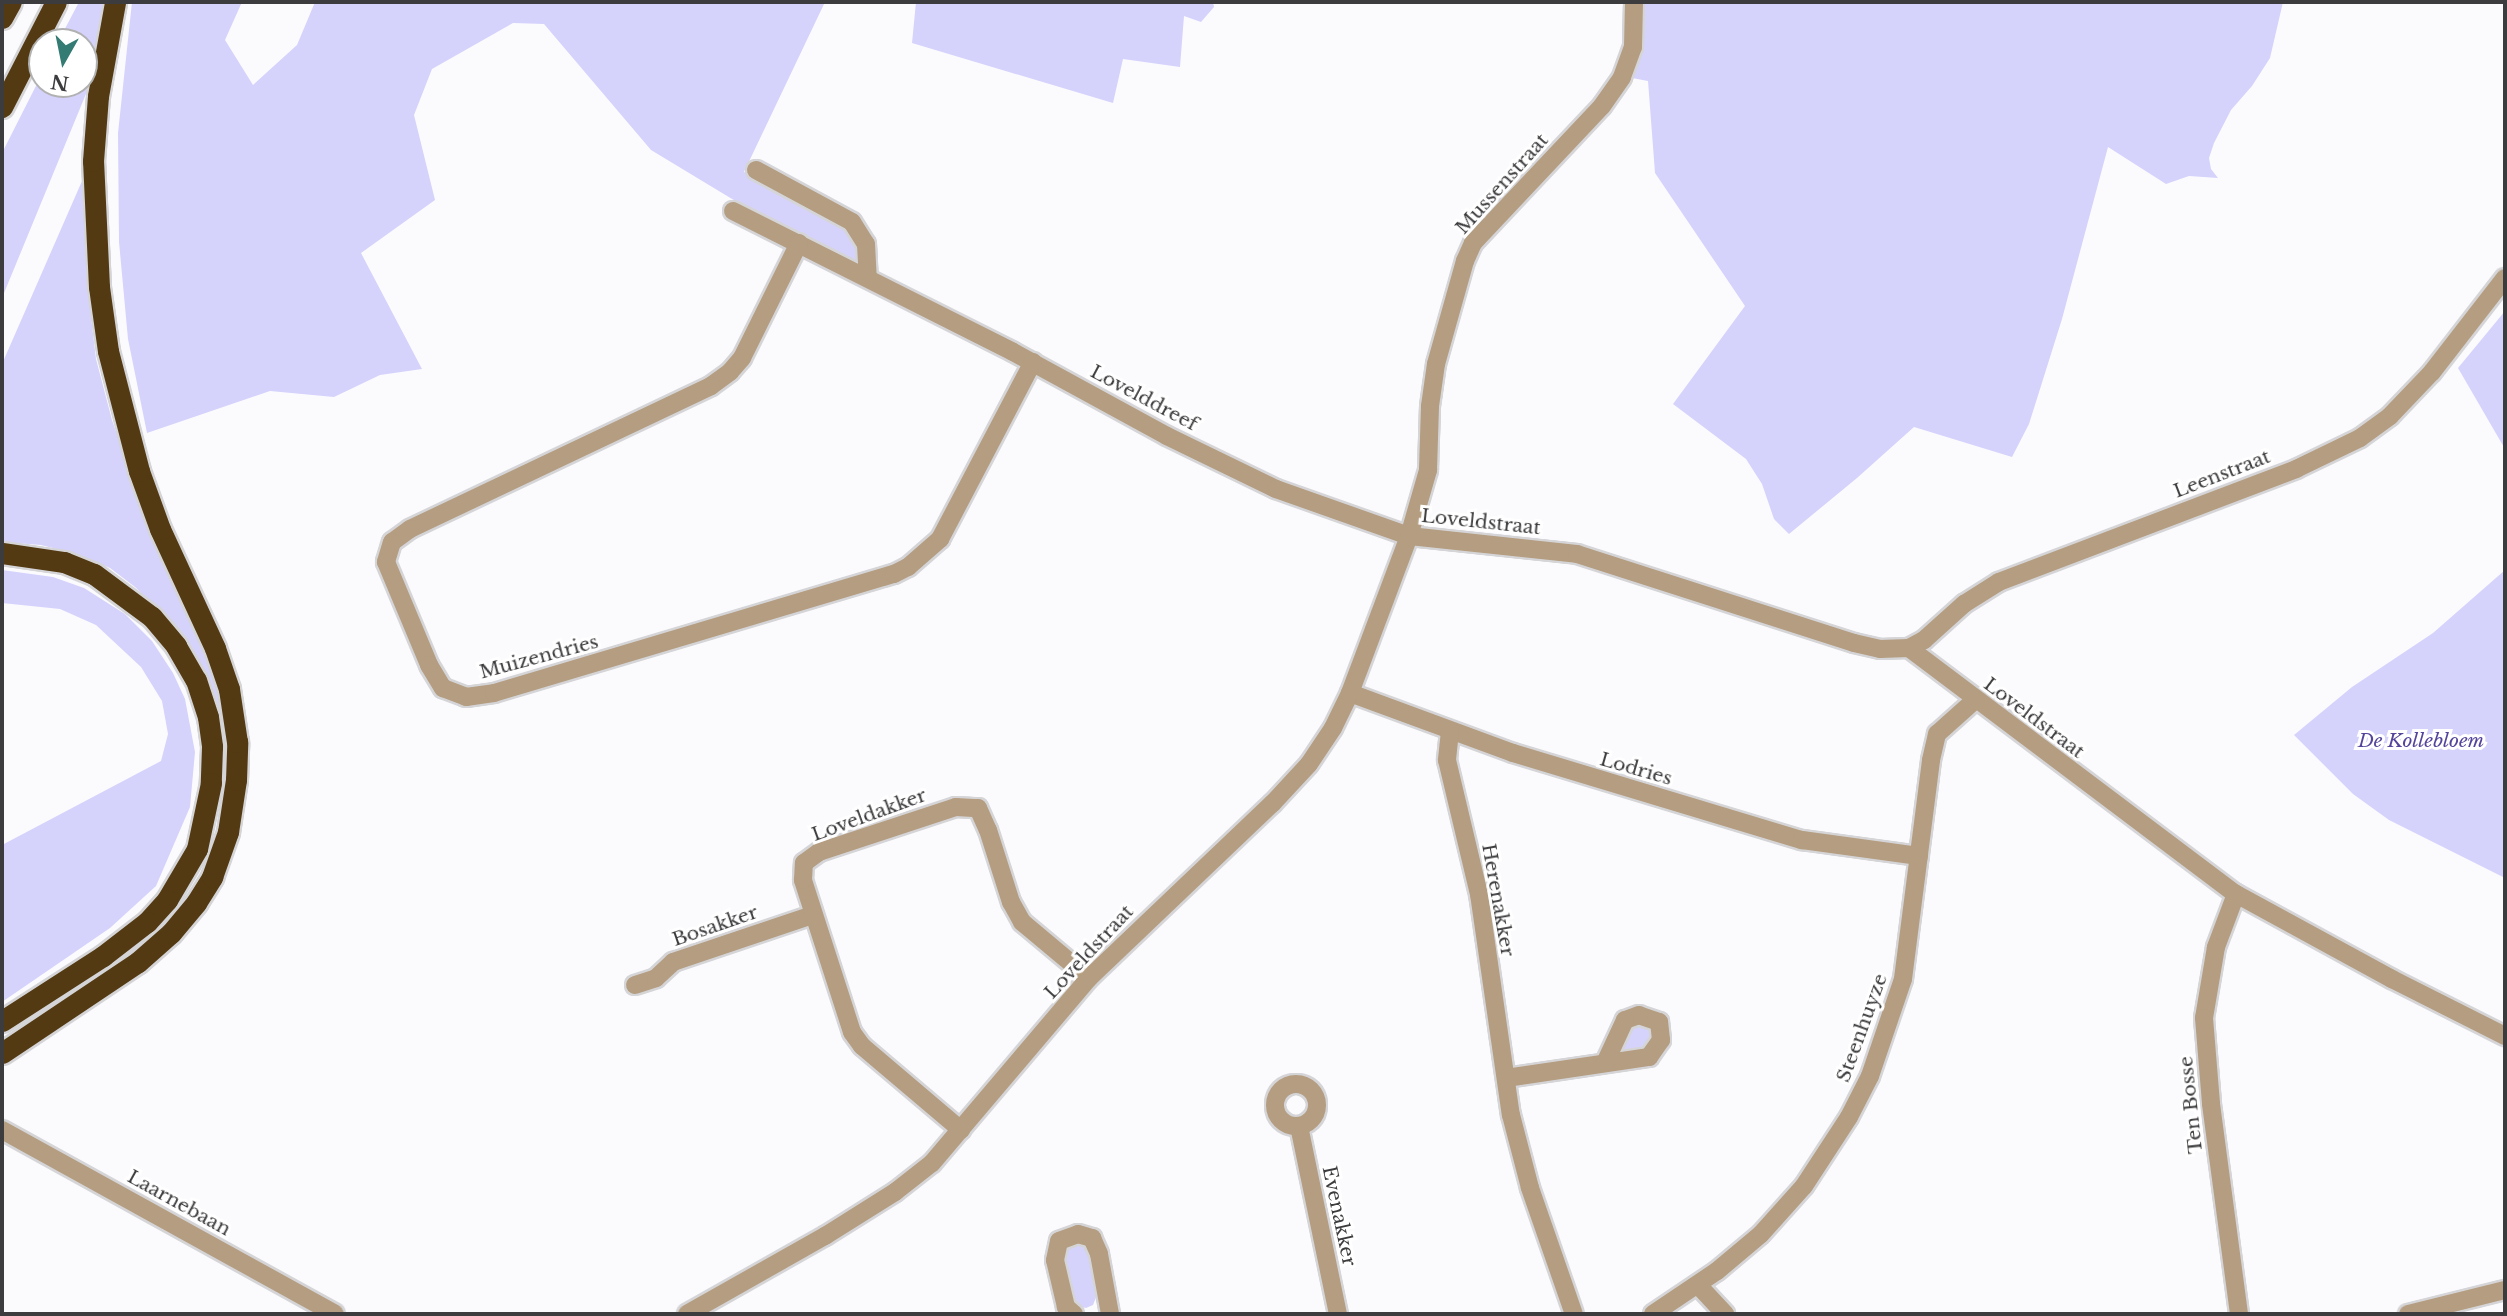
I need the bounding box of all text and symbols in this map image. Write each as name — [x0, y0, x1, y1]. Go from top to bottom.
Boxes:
north arrow — [28, 28, 98, 98]
text: N — [49, 70, 71, 95]
street label: Mussenstraat — [1451, 129, 1553, 239]
street label: Lovelddreef — [1086, 360, 1202, 436]
street label: Leenstraat — [2170, 445, 2274, 503]
street label: Loveldstraat — [1420, 504, 1542, 540]
street label: Muizendries — [477, 630, 601, 684]
street label: Loveldstraat — [1979, 673, 2089, 763]
park label: De Kollebloem — [2358, 730, 2484, 752]
street label: Lodries — [1597, 748, 1675, 790]
street label: Loveldakker — [809, 784, 929, 846]
street label: Herenakker — [1477, 842, 1519, 958]
street label: Loveldstraat — [1040, 900, 1138, 1004]
street label: Bosakker — [669, 901, 761, 951]
street label: Steenhuyze — [1832, 971, 1892, 1085]
street label: Ten Bosse — [2175, 1055, 2207, 1155]
street label: Evenakker — [1317, 1164, 1361, 1268]
street label: Laarnebaan — [123, 1165, 235, 1241]

